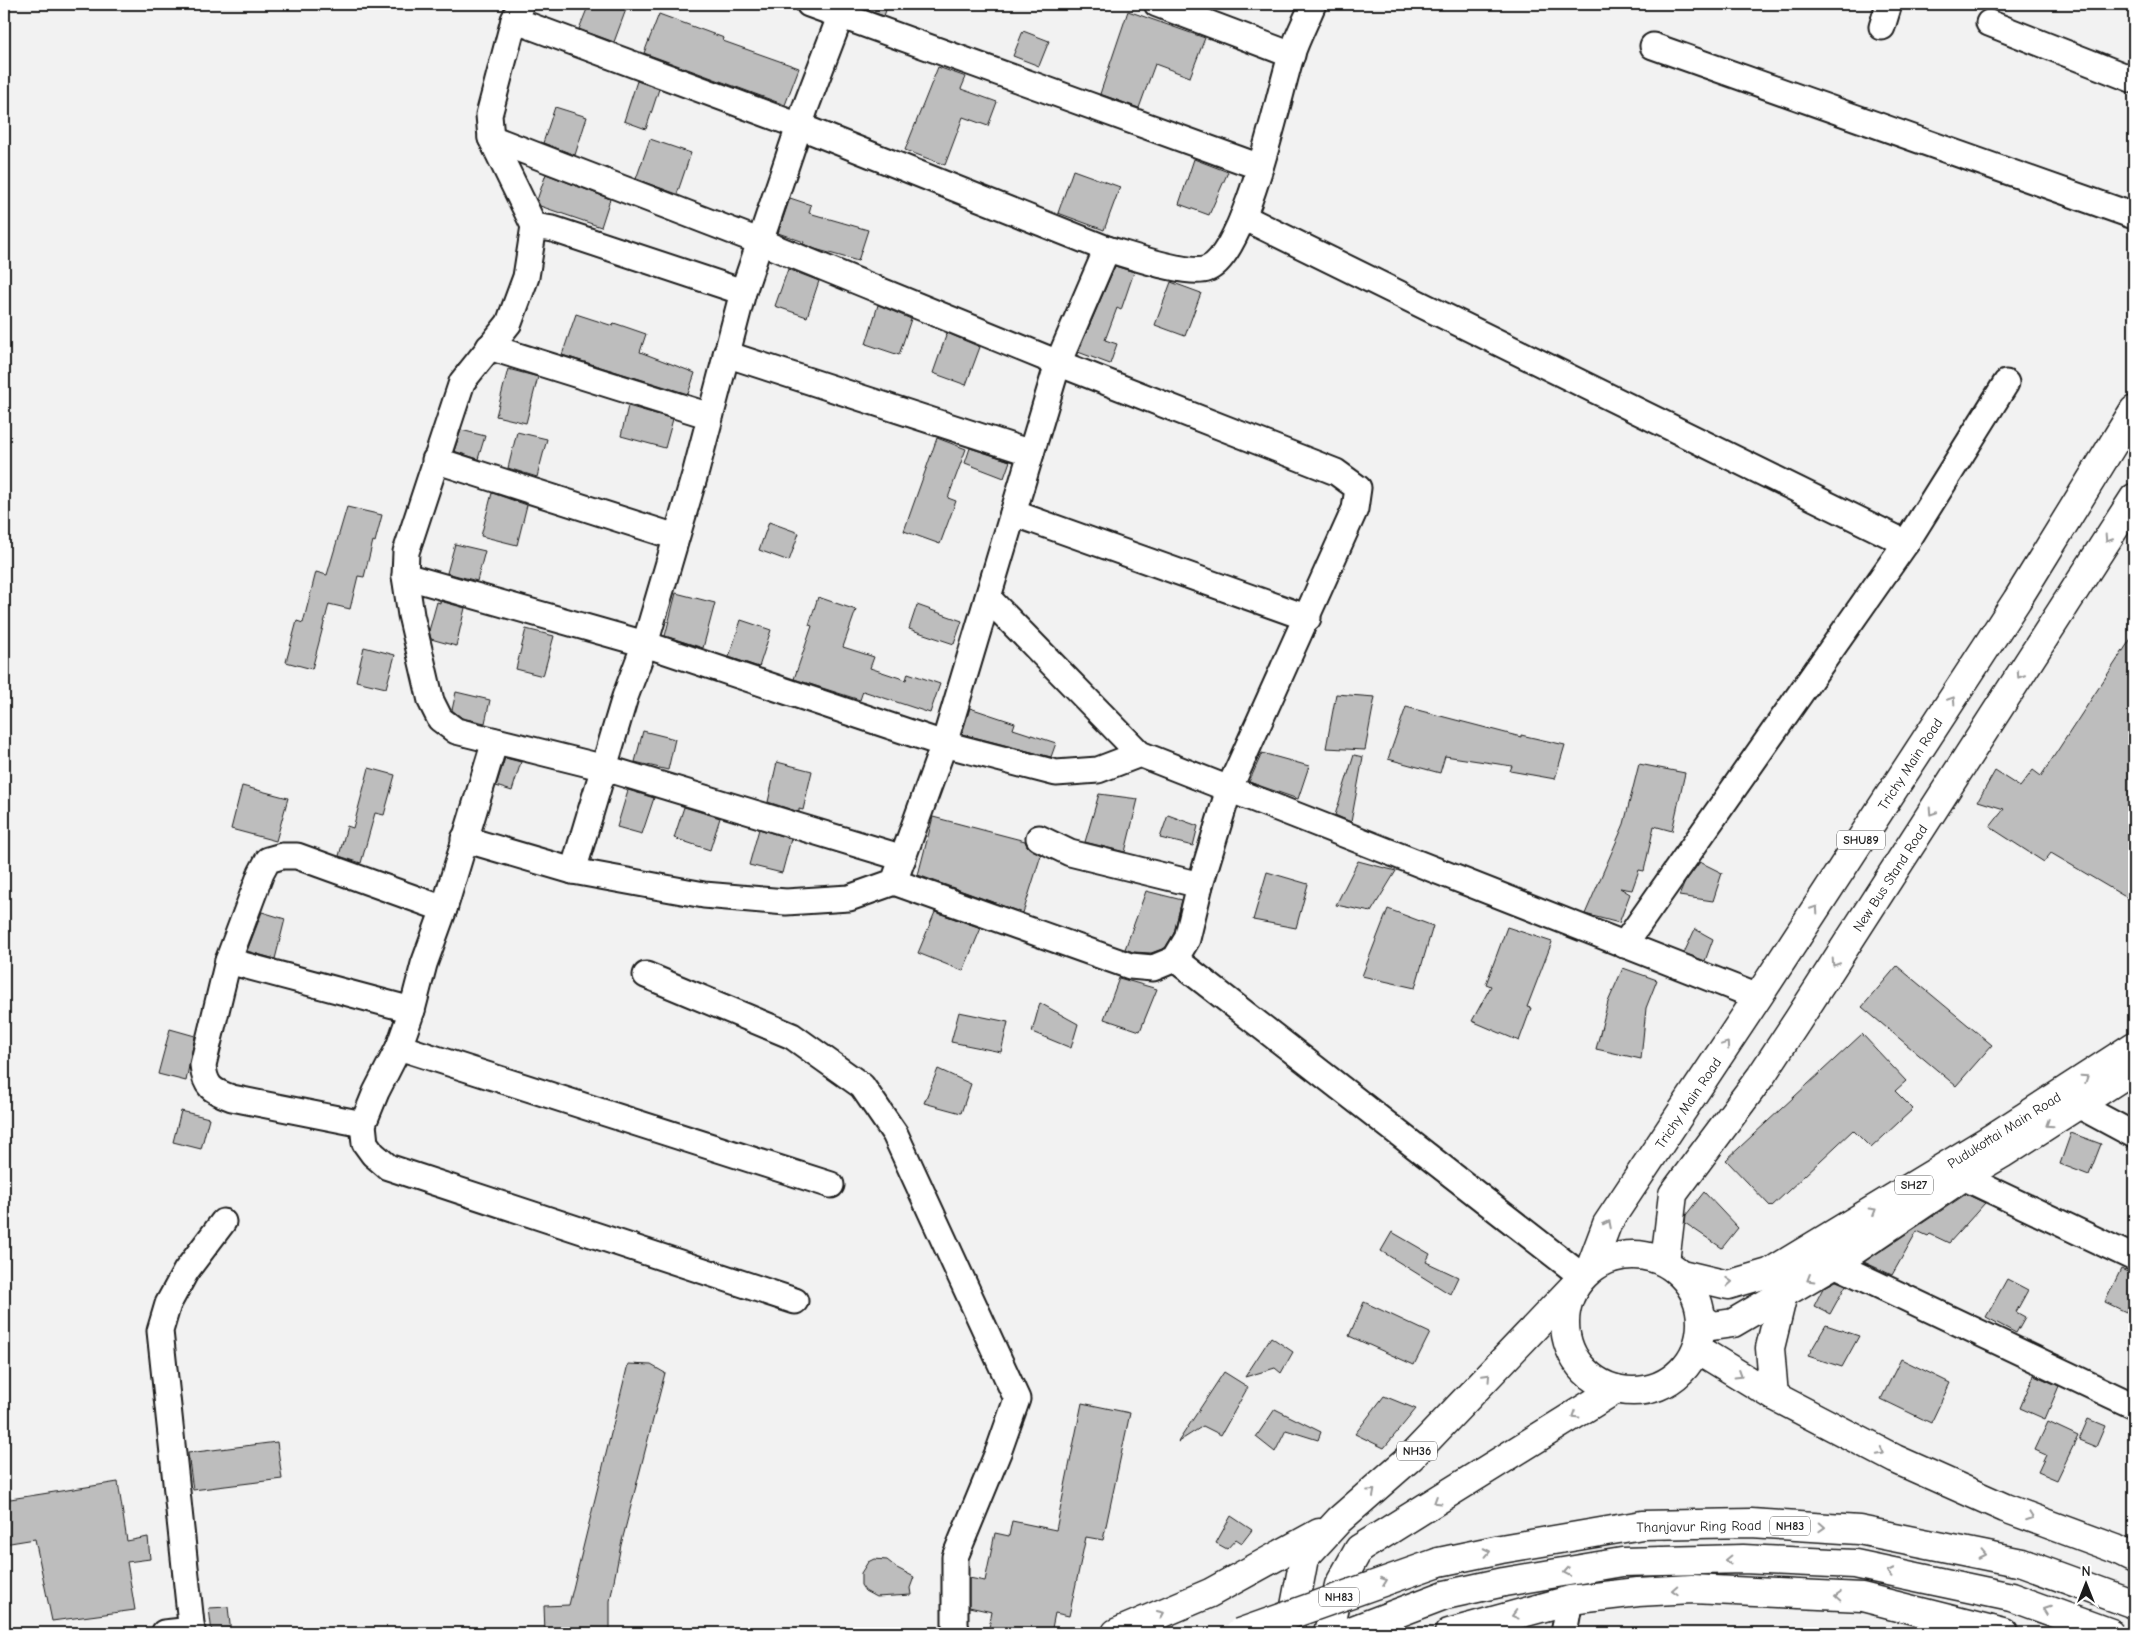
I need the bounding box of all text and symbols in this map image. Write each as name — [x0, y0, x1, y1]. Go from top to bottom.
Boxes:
one-way arrow — [2105, 533, 2114, 542]
one-way arrow — [2017, 670, 2026, 679]
one-way arrow — [1946, 696, 1955, 705]
street label: Trichy Main Road — [1874, 715, 1946, 813]
one-way arrow — [1929, 806, 1938, 816]
street label: New Bus Stand Road — [1849, 822, 1931, 935]
road number: SHU89 — [1837, 830, 1885, 850]
one-way arrow — [1809, 906, 1819, 915]
one-way arrow — [1831, 958, 1841, 967]
one-way arrow — [1720, 1041, 1729, 1051]
street label: Trichy Main Road — [1652, 1055, 1725, 1152]
one-way arrow — [2079, 1075, 2088, 1084]
street label: Pudukottai Main Road — [1944, 1089, 2064, 1172]
one-way arrow — [2045, 1118, 2055, 1127]
road number: SH27 — [1895, 1176, 1933, 1194]
one-way arrow — [1867, 1207, 1876, 1217]
one-way arrow — [1602, 1220, 1612, 1229]
one-way arrow — [1806, 1272, 1815, 1282]
one-way arrow — [1726, 1277, 1734, 1288]
one-way arrow — [1733, 1368, 1742, 1378]
one-way arrow — [1481, 1374, 1490, 1383]
one-way arrow — [1571, 1409, 1581, 1418]
road number: NH36 — [1397, 1442, 1437, 1460]
one-way arrow — [1876, 1446, 1885, 1456]
one-way arrow — [1366, 1489, 1375, 1498]
one-way arrow — [1433, 1494, 1442, 1504]
one-way arrow — [2025, 1511, 2034, 1521]
road number: NH83 — [1770, 1516, 1810, 1535]
street label: Thanjavur Ring Road — [1636, 1517, 1762, 1536]
one-way arrow — [1818, 1522, 1826, 1533]
one-way arrow — [1483, 1547, 1491, 1558]
one-way arrow — [1978, 1549, 1986, 1560]
one-way arrow — [1724, 1555, 1732, 1565]
north arrow — [2060, 1560, 2110, 1610]
text: N — [2081, 1563, 2091, 1580]
one-way arrow — [1562, 1566, 1571, 1576]
one-way arrow — [1886, 1567, 1894, 1578]
one-way arrow — [1379, 1577, 1388, 1587]
one-way arrow — [1671, 1585, 1679, 1596]
road number: NH83 — [1319, 1588, 1359, 1606]
one-way arrow — [1833, 1590, 1841, 1601]
one-way arrow — [2044, 1606, 2052, 1616]
one-way arrow — [1156, 1609, 1165, 1620]
one-way arrow — [1511, 1609, 1520, 1620]

